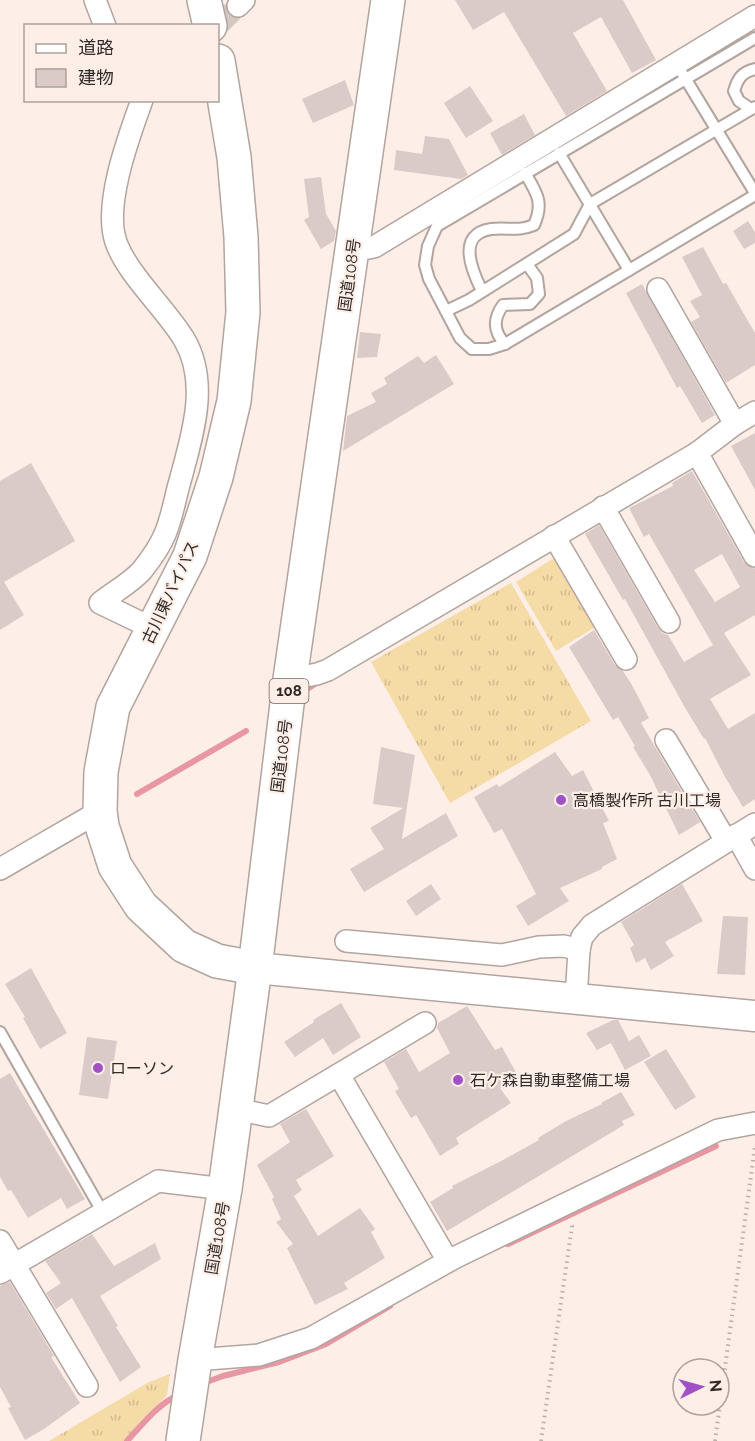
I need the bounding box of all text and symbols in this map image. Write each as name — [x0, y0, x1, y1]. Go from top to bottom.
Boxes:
legend — [24, 24, 219, 102]
text: 道路 — [78, 37, 114, 58]
text: 建物 — [78, 67, 114, 88]
street label: 国道108号 — [335, 237, 364, 313]
street label: 古川東バイパス — [138, 538, 203, 647]
road number: 108 — [270, 679, 308, 703]
street label: 国道108号 — [268, 718, 295, 794]
place label: 高橋製作所 古川工場 — [573, 791, 721, 810]
marker: 高橋製作所 古川工場 — [554, 793, 568, 807]
place label: ローソン — [110, 1059, 174, 1078]
marker: ローソン — [91, 1061, 105, 1075]
place label: 石ケ森自動車整備工場 — [470, 1071, 630, 1090]
marker: 石ケ森自動車整備工場 — [451, 1073, 465, 1087]
street label: 国道108号 — [202, 1200, 233, 1276]
north arrow — [671, 1357, 731, 1417]
text: N — [705, 1379, 725, 1393]

